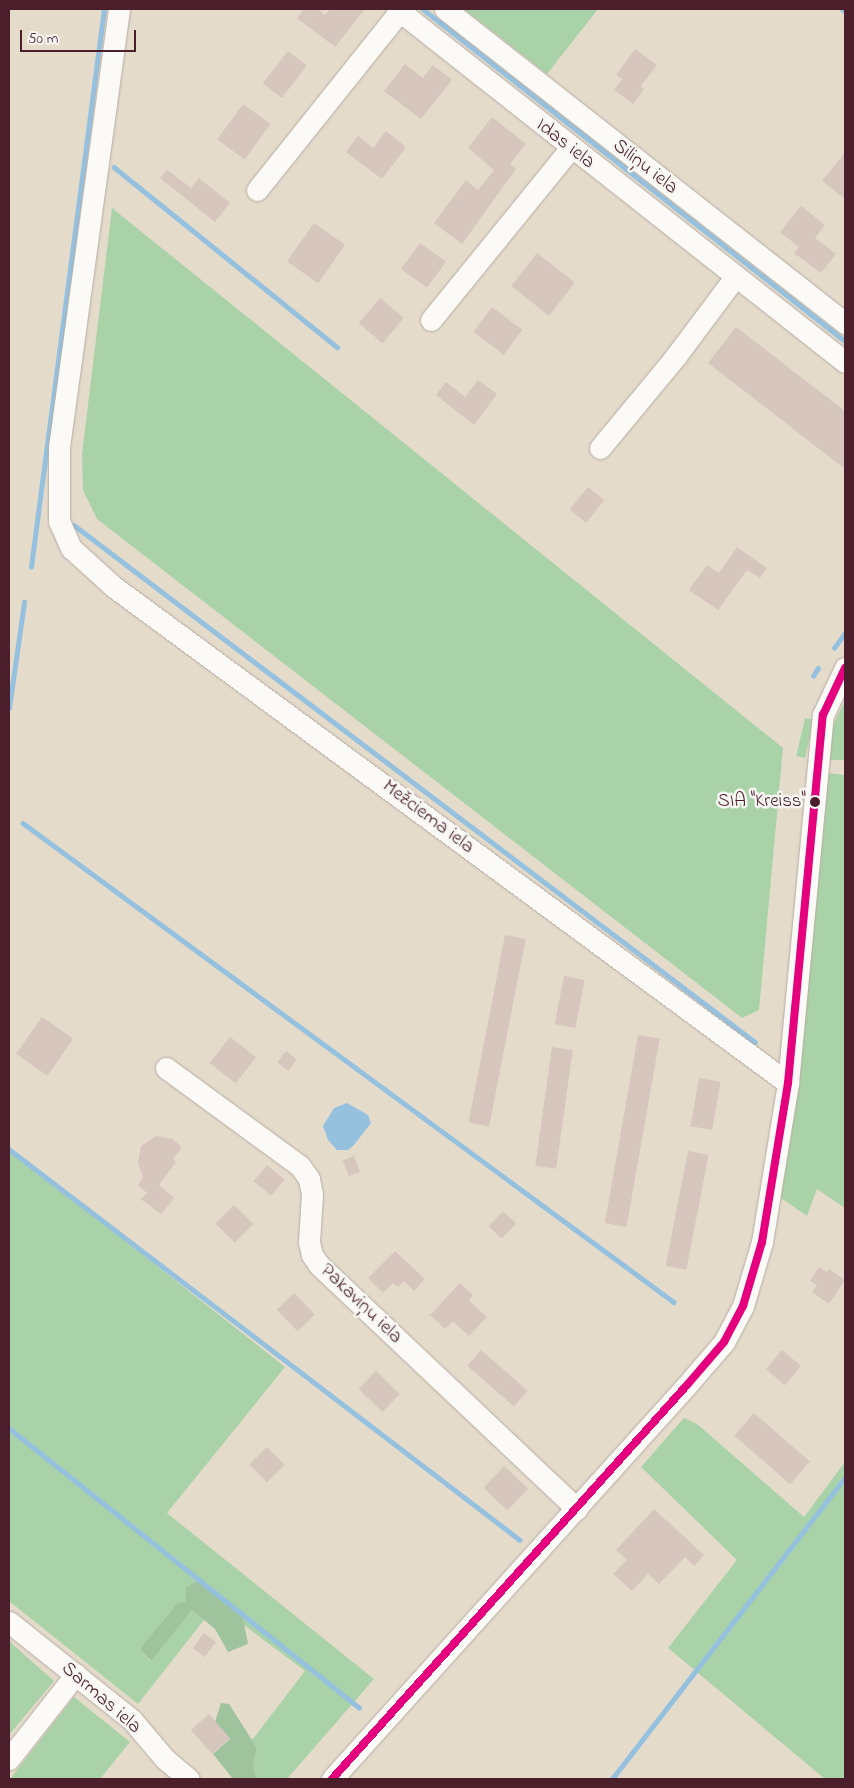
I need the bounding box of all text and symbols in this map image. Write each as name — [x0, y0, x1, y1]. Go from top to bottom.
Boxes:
scale bar — [22, 20, 139, 52]
text: 50 m — [28, 28, 58, 50]
street label: Idas iela — [531, 113, 599, 175]
street label: Siliņu iela — [608, 134, 682, 200]
street label: Mežciema iela — [377, 775, 479, 859]
place label: SIA "Kreiss" — [718, 791, 806, 813]
marker: SIA "Kreiss" — [810, 797, 820, 807]
street label: Pakaviņu iela — [315, 1259, 407, 1349]
street label: Sarmas iela — [56, 1657, 146, 1739]

